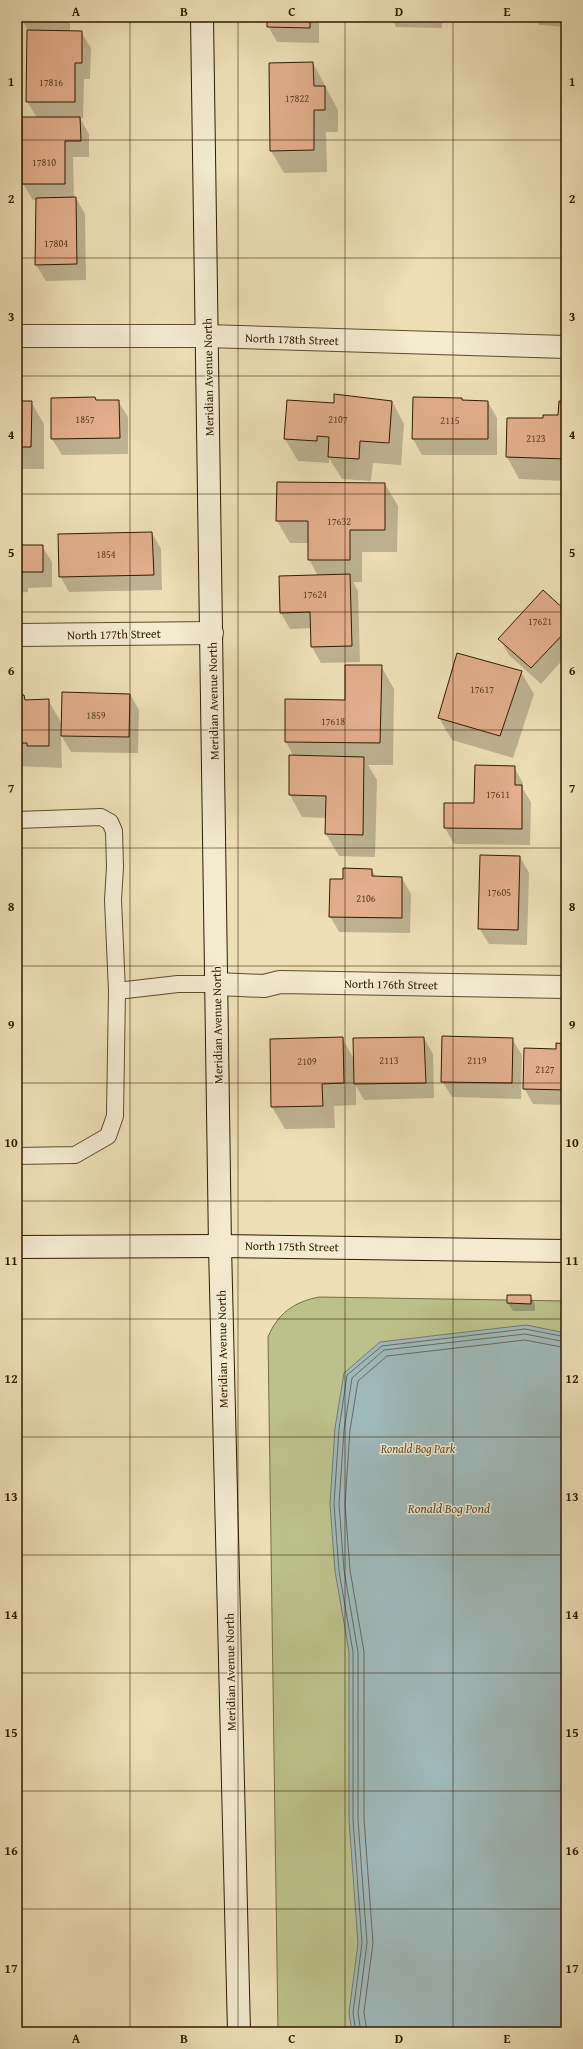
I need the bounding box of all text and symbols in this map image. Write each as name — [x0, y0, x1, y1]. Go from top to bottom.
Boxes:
text: A — [72, 2, 81, 21]
text: B — [180, 2, 188, 21]
text: C — [288, 2, 296, 21]
text: D — [395, 2, 403, 21]
text: E — [504, 2, 511, 21]
text: 1 — [8, 72, 14, 91]
text: 1 — [569, 72, 575, 91]
house number: 17816 — [39, 75, 63, 90]
house number: 17822 — [285, 91, 309, 106]
house number: 17810 — [32, 155, 56, 170]
text: 2 — [8, 189, 15, 208]
text: 2 — [569, 189, 576, 208]
house number: 17804 — [44, 236, 68, 251]
text: 3 — [8, 307, 14, 326]
text: 3 — [569, 307, 575, 326]
street label: Meridian Avenue North — [198, 318, 218, 436]
street label: North 178th Street — [245, 329, 340, 349]
house number: 1857 — [75, 412, 95, 427]
house number: 2107 — [328, 412, 348, 427]
house number: 2115 — [440, 413, 460, 428]
text: 4 — [8, 425, 15, 444]
text: 4 — [569, 425, 576, 444]
house number: 2123 — [526, 431, 546, 446]
house number: 17632 — [327, 514, 351, 529]
text: 5 — [8, 543, 15, 562]
text: 5 — [569, 543, 576, 562]
house number: 1854 — [96, 547, 116, 562]
house number: 17624 — [303, 587, 327, 602]
house number: 17621 — [528, 614, 552, 629]
street label: North 177th Street — [67, 625, 162, 643]
street label: Meridian Avenue North — [203, 642, 223, 760]
text: 6 — [8, 661, 15, 680]
text: 6 — [569, 661, 576, 680]
house number: 17617 — [470, 682, 494, 697]
house number: 1859 — [86, 708, 106, 723]
house number: 17618 — [321, 714, 345, 729]
text: 7 — [8, 779, 15, 798]
text: 7 — [569, 779, 576, 798]
house number: 17611 — [486, 787, 510, 802]
house number: 17605 — [487, 885, 511, 900]
house number: 2106 — [356, 891, 376, 906]
text: 8 — [8, 897, 15, 916]
text: 8 — [569, 897, 576, 916]
street label: Meridian Avenue North — [207, 966, 227, 1084]
street label: North 176th Street — [344, 975, 439, 993]
text: 9 — [8, 1015, 15, 1034]
text: 9 — [569, 1015, 576, 1034]
house number: 2113 — [379, 1053, 399, 1068]
house number: 2119 — [467, 1053, 487, 1068]
house number: 2109 — [297, 1054, 317, 1069]
house number: 2127 — [535, 1062, 555, 1077]
text: 10 — [4, 1133, 18, 1152]
text: 10 — [565, 1133, 579, 1152]
street label: North 175th Street — [245, 1237, 340, 1255]
text: 11 — [4, 1251, 18, 1270]
text: 11 — [565, 1251, 579, 1270]
street label: Meridian Avenue North — [212, 1290, 232, 1408]
text: 12 — [4, 1369, 18, 1388]
text: 12 — [565, 1369, 579, 1388]
park label: Ronald Bog Park — [380, 1440, 456, 1457]
text: 13 — [4, 1487, 18, 1506]
text: 13 — [565, 1487, 579, 1506]
water label: Ronald Bog Pond — [407, 1499, 490, 1518]
text: 14 — [4, 1605, 18, 1624]
text: 14 — [565, 1605, 579, 1624]
street label: Meridian Avenue North — [220, 1613, 240, 1731]
text: 15 — [4, 1723, 18, 1742]
text: 15 — [565, 1723, 579, 1742]
text: 16 — [4, 1841, 18, 1860]
text: 16 — [565, 1841, 579, 1860]
text: 17 — [4, 1959, 18, 1978]
text: 17 — [565, 1959, 579, 1978]
text: A — [72, 2029, 81, 2048]
text: B — [180, 2029, 188, 2048]
text: C — [288, 2029, 296, 2048]
text: D — [395, 2029, 403, 2048]
text: E — [504, 2029, 511, 2048]

